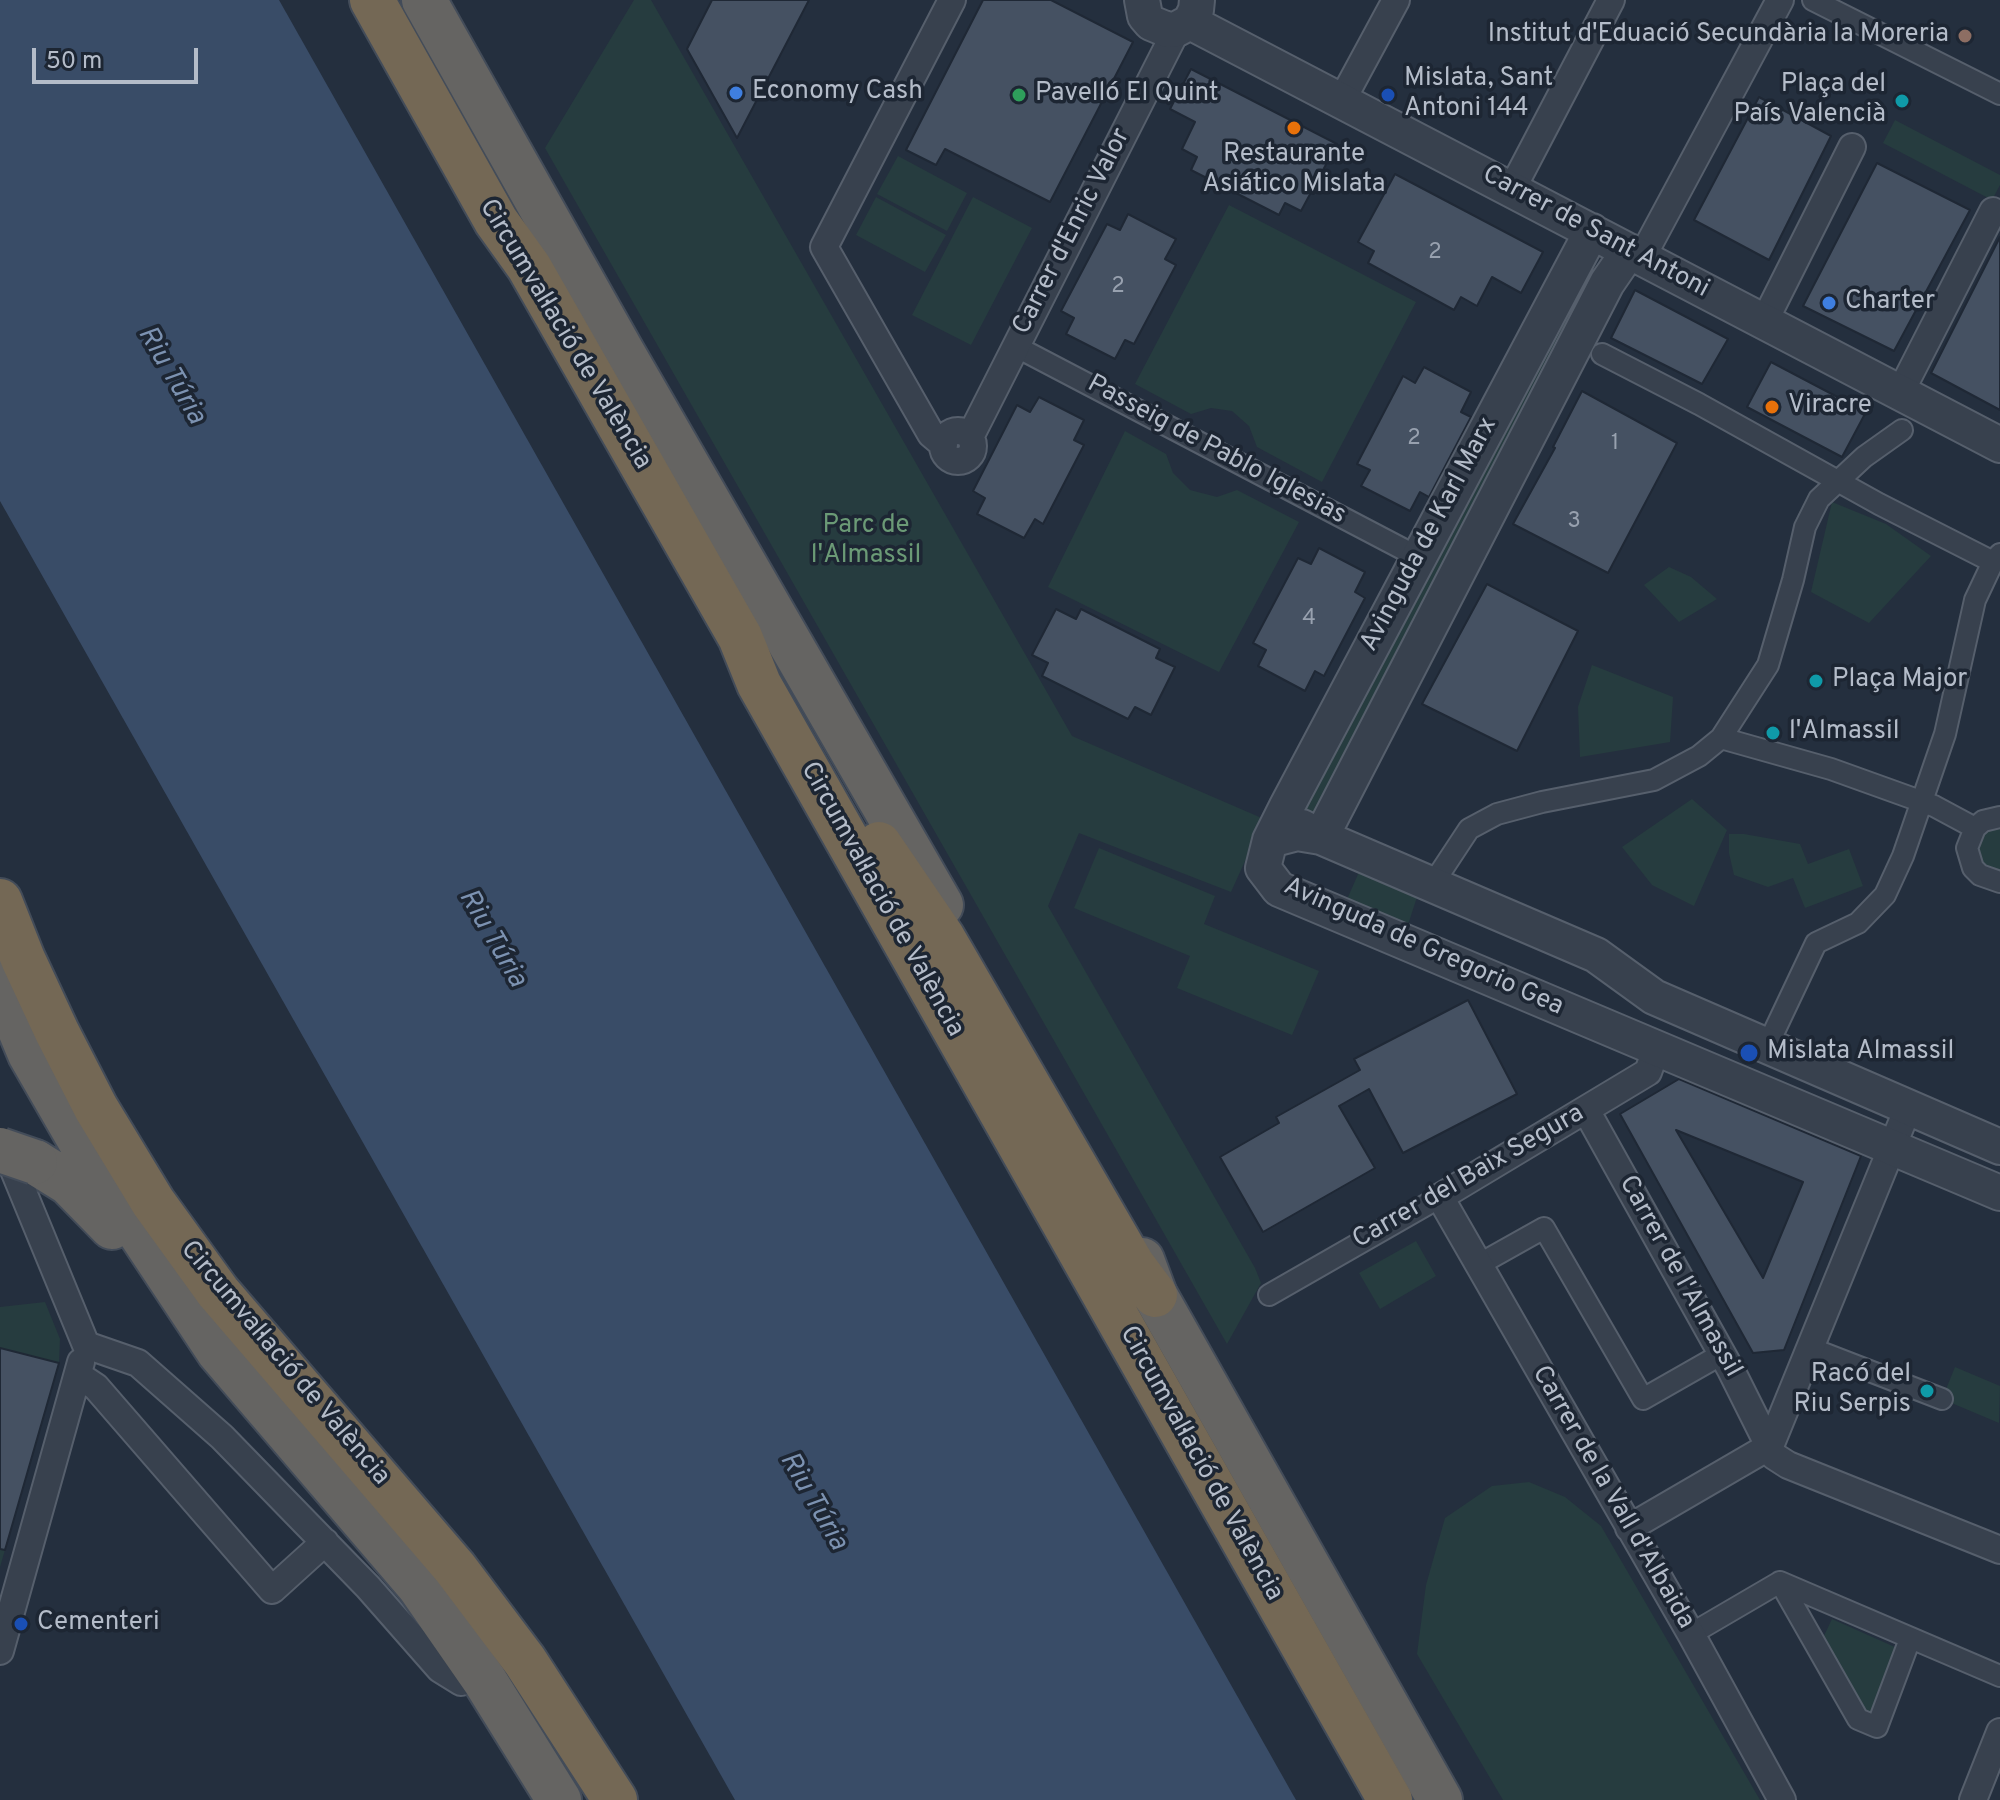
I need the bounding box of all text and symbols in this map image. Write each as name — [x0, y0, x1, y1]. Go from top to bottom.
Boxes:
place label: Institut d'Eduació Secundària la Moreria — [1488, 20, 1949, 52]
marker: Institut d'Eduació Secundària la Moreria — [1956, 27, 1974, 45]
scale bar — [36, 32, 202, 82]
text: 50 m — [46, 47, 102, 77]
place label: Mislata, Sant Antoni 144 — [1404, 64, 1553, 126]
place label: Plaça del País Valencià — [1733, 70, 1886, 132]
place label: Economy Cash — [752, 77, 923, 109]
place label: Pavelló El Quint — [1035, 79, 1219, 111]
marker: Economy Cash — [727, 84, 745, 102]
marker: Pavelló El Quint — [1010, 86, 1028, 104]
marker: Mislata, Sant Antoni 144 — [1379, 86, 1397, 104]
marker: Plaça del País Valencià — [1893, 92, 1911, 110]
marker: Restaurante Asiático Mislata — [1285, 119, 1303, 137]
street label: Carrer d'Enric Valor — [1008, 124, 1138, 340]
place label: Restaurante Asiático Mislata — [1203, 140, 1385, 202]
street label: Carrer de Sant Antoni — [1476, 160, 1714, 306]
street label: Circumval·lació de València — [471, 194, 657, 476]
house number: 2 — [1428, 241, 1442, 267]
house number: 2 — [1111, 275, 1125, 301]
place label: Charter — [1845, 287, 1935, 319]
marker: Charter — [1820, 294, 1838, 312]
water label: Riu Túria — [128, 321, 212, 431]
street label: Passeig de Pablo Iglesias — [1081, 369, 1351, 533]
place label: Viracre — [1788, 391, 1872, 423]
marker: Viracre — [1763, 398, 1781, 416]
street label: Avinguda de Karl Marx — [1355, 413, 1505, 657]
house number: 2 — [1407, 427, 1421, 453]
house number: 1 — [1611, 432, 1619, 458]
house number: 3 — [1567, 510, 1581, 536]
park label: Parc de l'Almassil — [811, 511, 921, 572]
house number: 4 — [1302, 607, 1316, 633]
place label: Plaça Major — [1832, 665, 1967, 697]
marker: Plaça Major — [1807, 672, 1825, 690]
place label: l'Almassil — [1789, 717, 1899, 749]
marker: l'Almassil — [1764, 724, 1782, 742]
street label: Circumval·lació de València — [792, 757, 970, 1043]
street label: Avinguda de Gregorio Gea — [1278, 872, 1568, 1024]
water label: Riu Túria — [449, 884, 533, 994]
place label: Mislata Almassil — [1767, 1037, 1954, 1069]
marker: Mislata Almassil — [1738, 1042, 1760, 1064]
street label: Carrer del Baix Segura — [1348, 1099, 1590, 1257]
street label: Carrer de l'Almassil — [1611, 1171, 1747, 1383]
street label: Circumval·lació de València — [173, 1235, 395, 1493]
street label: Circumval·lació de València — [1111, 1321, 1289, 1607]
place label: Racó del Riu Serpis — [1794, 1360, 1911, 1422]
street label: Carrer de la Vall d'Albaida — [1524, 1361, 1700, 1635]
marker: Racó del Riu Serpis — [1918, 1382, 1936, 1400]
water label: Riu Túria — [770, 1447, 854, 1557]
place label: Cementeri — [37, 1608, 160, 1640]
marker: Cementeri — [12, 1615, 30, 1633]

